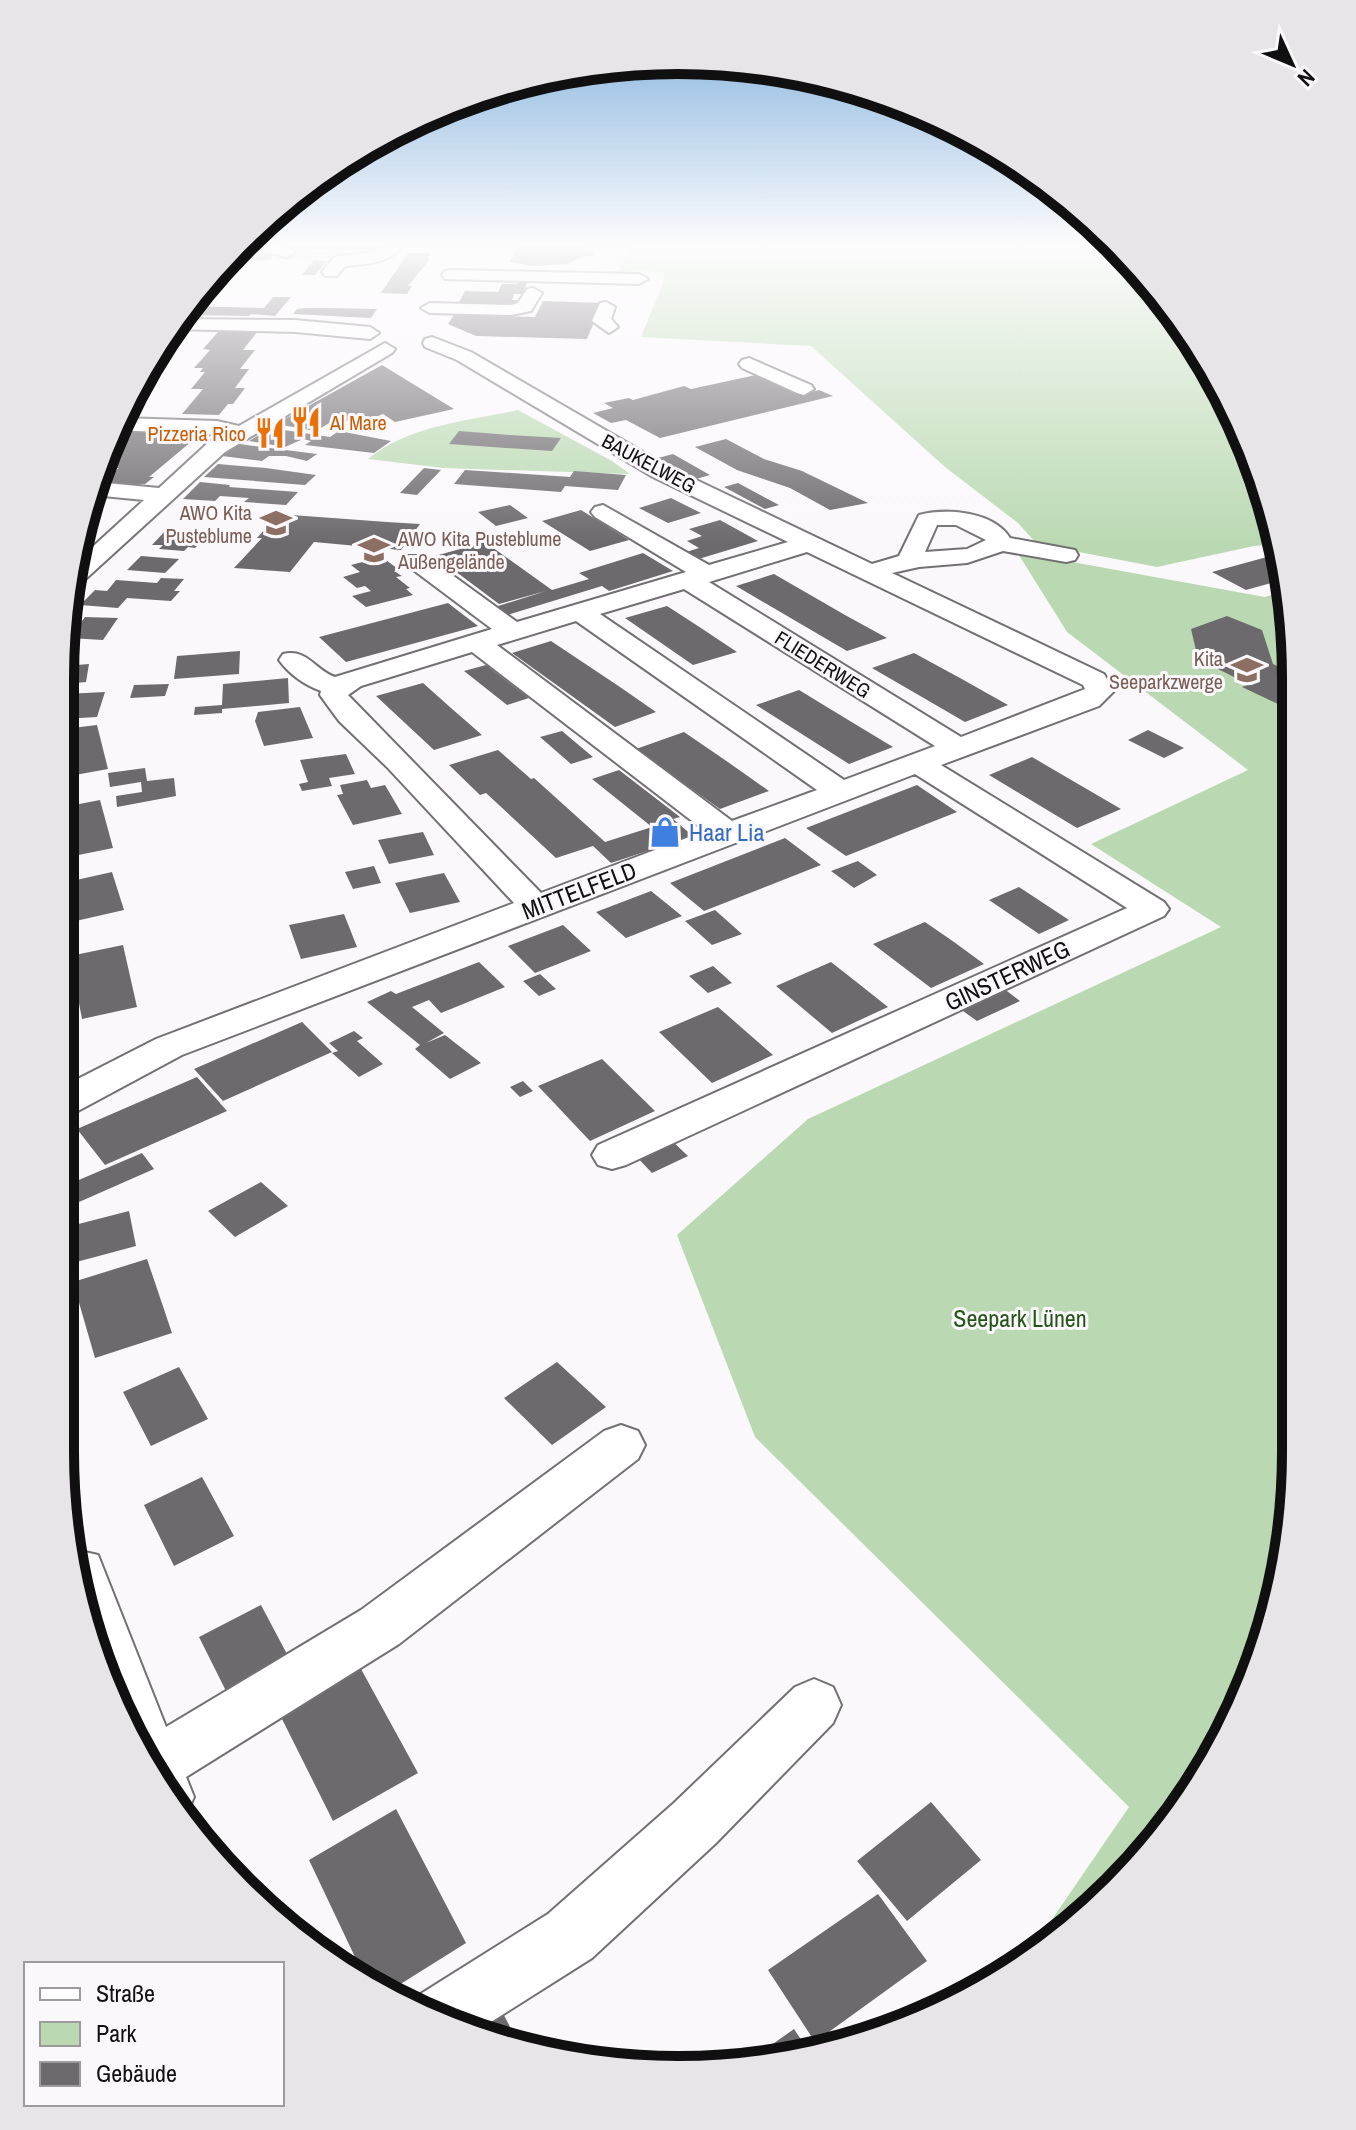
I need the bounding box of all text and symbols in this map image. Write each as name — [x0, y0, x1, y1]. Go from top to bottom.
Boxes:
north arrow — [1252, 24, 1332, 104]
text: N — [1291, 63, 1322, 93]
restaurant icon: Al Mare — [289, 405, 323, 439]
place label: Al Mare — [329, 409, 387, 436]
restaurant icon: Pizzeria Rico — [253, 416, 287, 450]
place label: Pizzeria Rico — [148, 420, 246, 447]
street label: BAUKELWEG — [597, 427, 701, 499]
place label: AWO Kita Pusteblume — [165, 499, 252, 549]
school or university icon: AWO Kita Pusteblume — [259, 506, 293, 540]
place label: AWO Kita Pusteblume Außengelände — [397, 525, 561, 575]
school or university icon: AWO Kita Pusteblume Außengelände — [357, 533, 391, 567]
street label: FLIEDERWEG — [770, 624, 876, 704]
place label: Kita Seeparkzwerge — [1109, 645, 1223, 695]
school or university icon: Kita Seeparkzwerge — [1230, 653, 1264, 687]
shop icon: Haar Lia — [648, 815, 682, 849]
place label: Haar Lia — [689, 816, 765, 848]
street label: MITTELFELD — [517, 854, 641, 926]
street label: GINSTERWEG — [939, 932, 1075, 1018]
park label: Seepark Lünen — [953, 1302, 1087, 1334]
legend — [24, 1962, 284, 2106]
text: Straße — [96, 1977, 155, 2009]
text: Park — [96, 2017, 137, 2049]
text: Gebäude — [96, 2057, 177, 2089]

